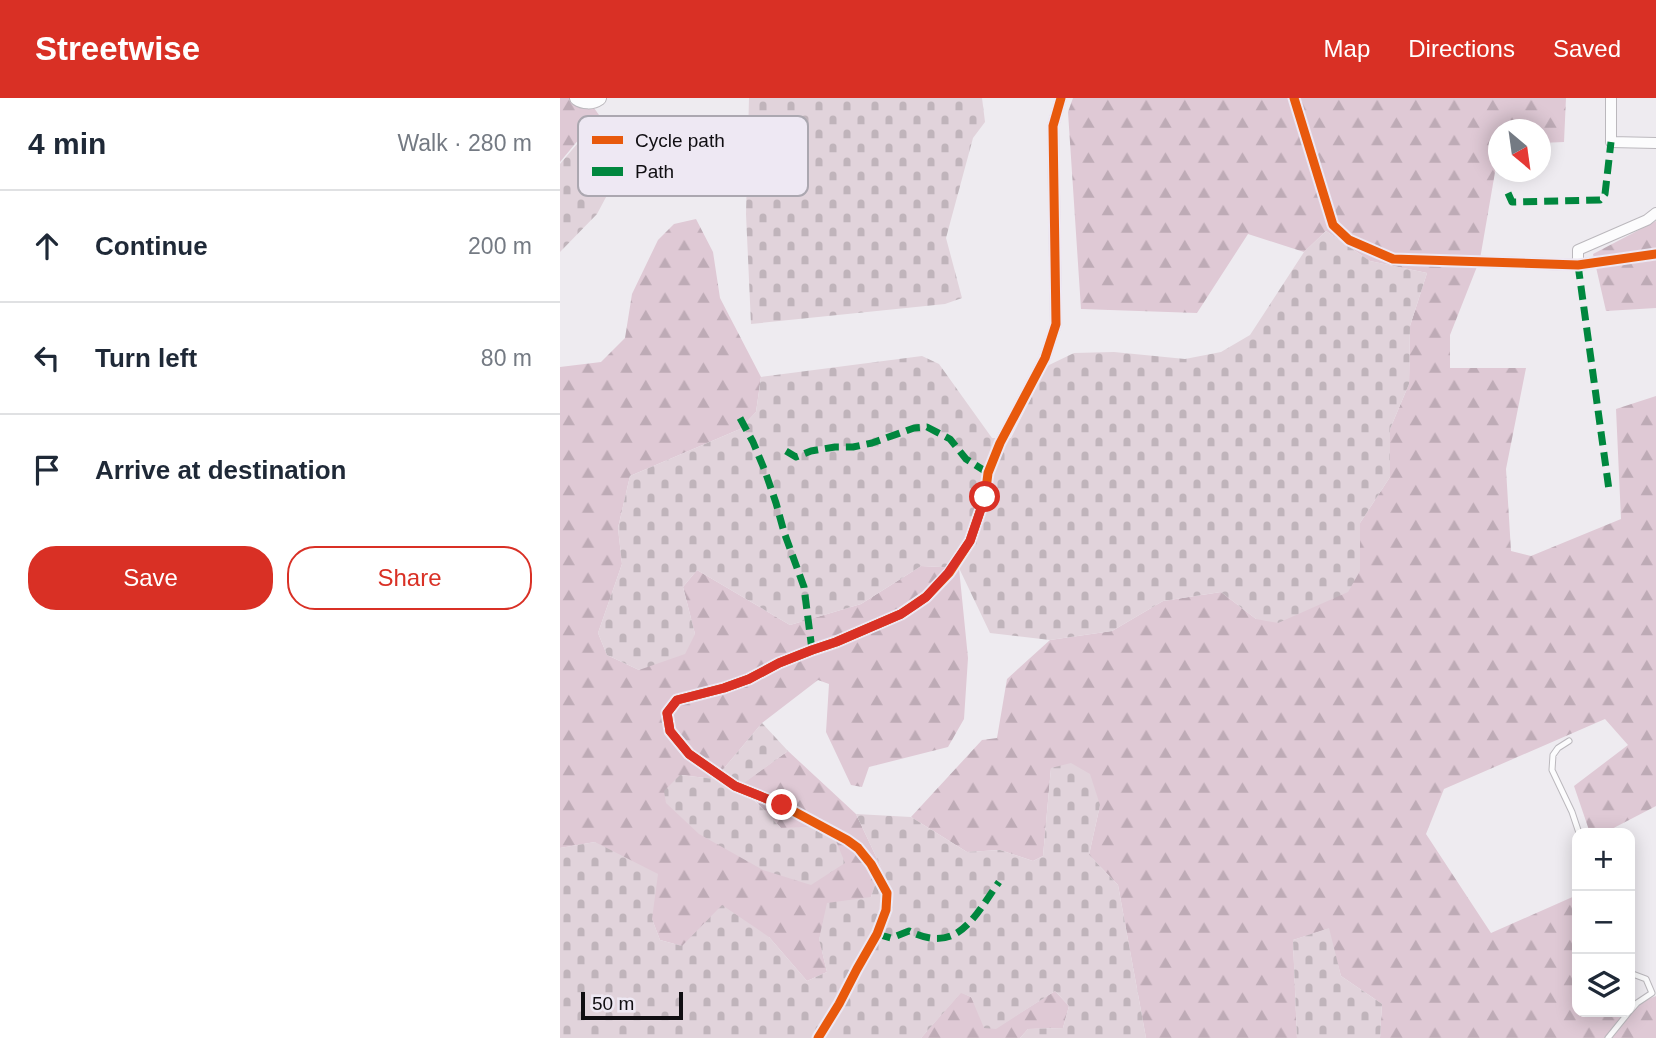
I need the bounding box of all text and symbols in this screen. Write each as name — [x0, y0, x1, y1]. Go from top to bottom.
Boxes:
text: Streetwise — [35, 30, 200, 67]
text: Map — [1324, 35, 1370, 62]
text: Directions — [1408, 35, 1515, 62]
text: Saved — [1553, 35, 1621, 62]
legend — [578, 116, 808, 196]
north arrow — [1488, 119, 1551, 182]
text: 4 min — [28, 127, 106, 160]
text: Walk · 280 m — [397, 130, 532, 156]
text: Cycle path — [635, 130, 725, 151]
text: Path — [635, 161, 674, 182]
icon: ahead — [28, 227, 66, 265]
text: Continue — [95, 231, 208, 261]
text: 200 m — [468, 233, 532, 259]
icon: left — [28, 339, 66, 377]
text: Turn left — [95, 343, 197, 373]
text: 80 m — [481, 345, 532, 371]
icon: arrive — [28, 451, 66, 489]
text: Arrive at destination — [95, 455, 346, 485]
route start — [969, 481, 1000, 512]
button: Save — [28, 546, 273, 610]
button: Share — [287, 546, 532, 610]
route end — [766, 789, 797, 820]
map controls — [1572, 828, 1635, 1017]
button: + — [1572, 828, 1635, 891]
button: − — [1572, 891, 1635, 954]
button: layers — [1572, 954, 1635, 1017]
scale bar — [581, 989, 682, 1021]
text: 50 m — [592, 993, 634, 1014]

